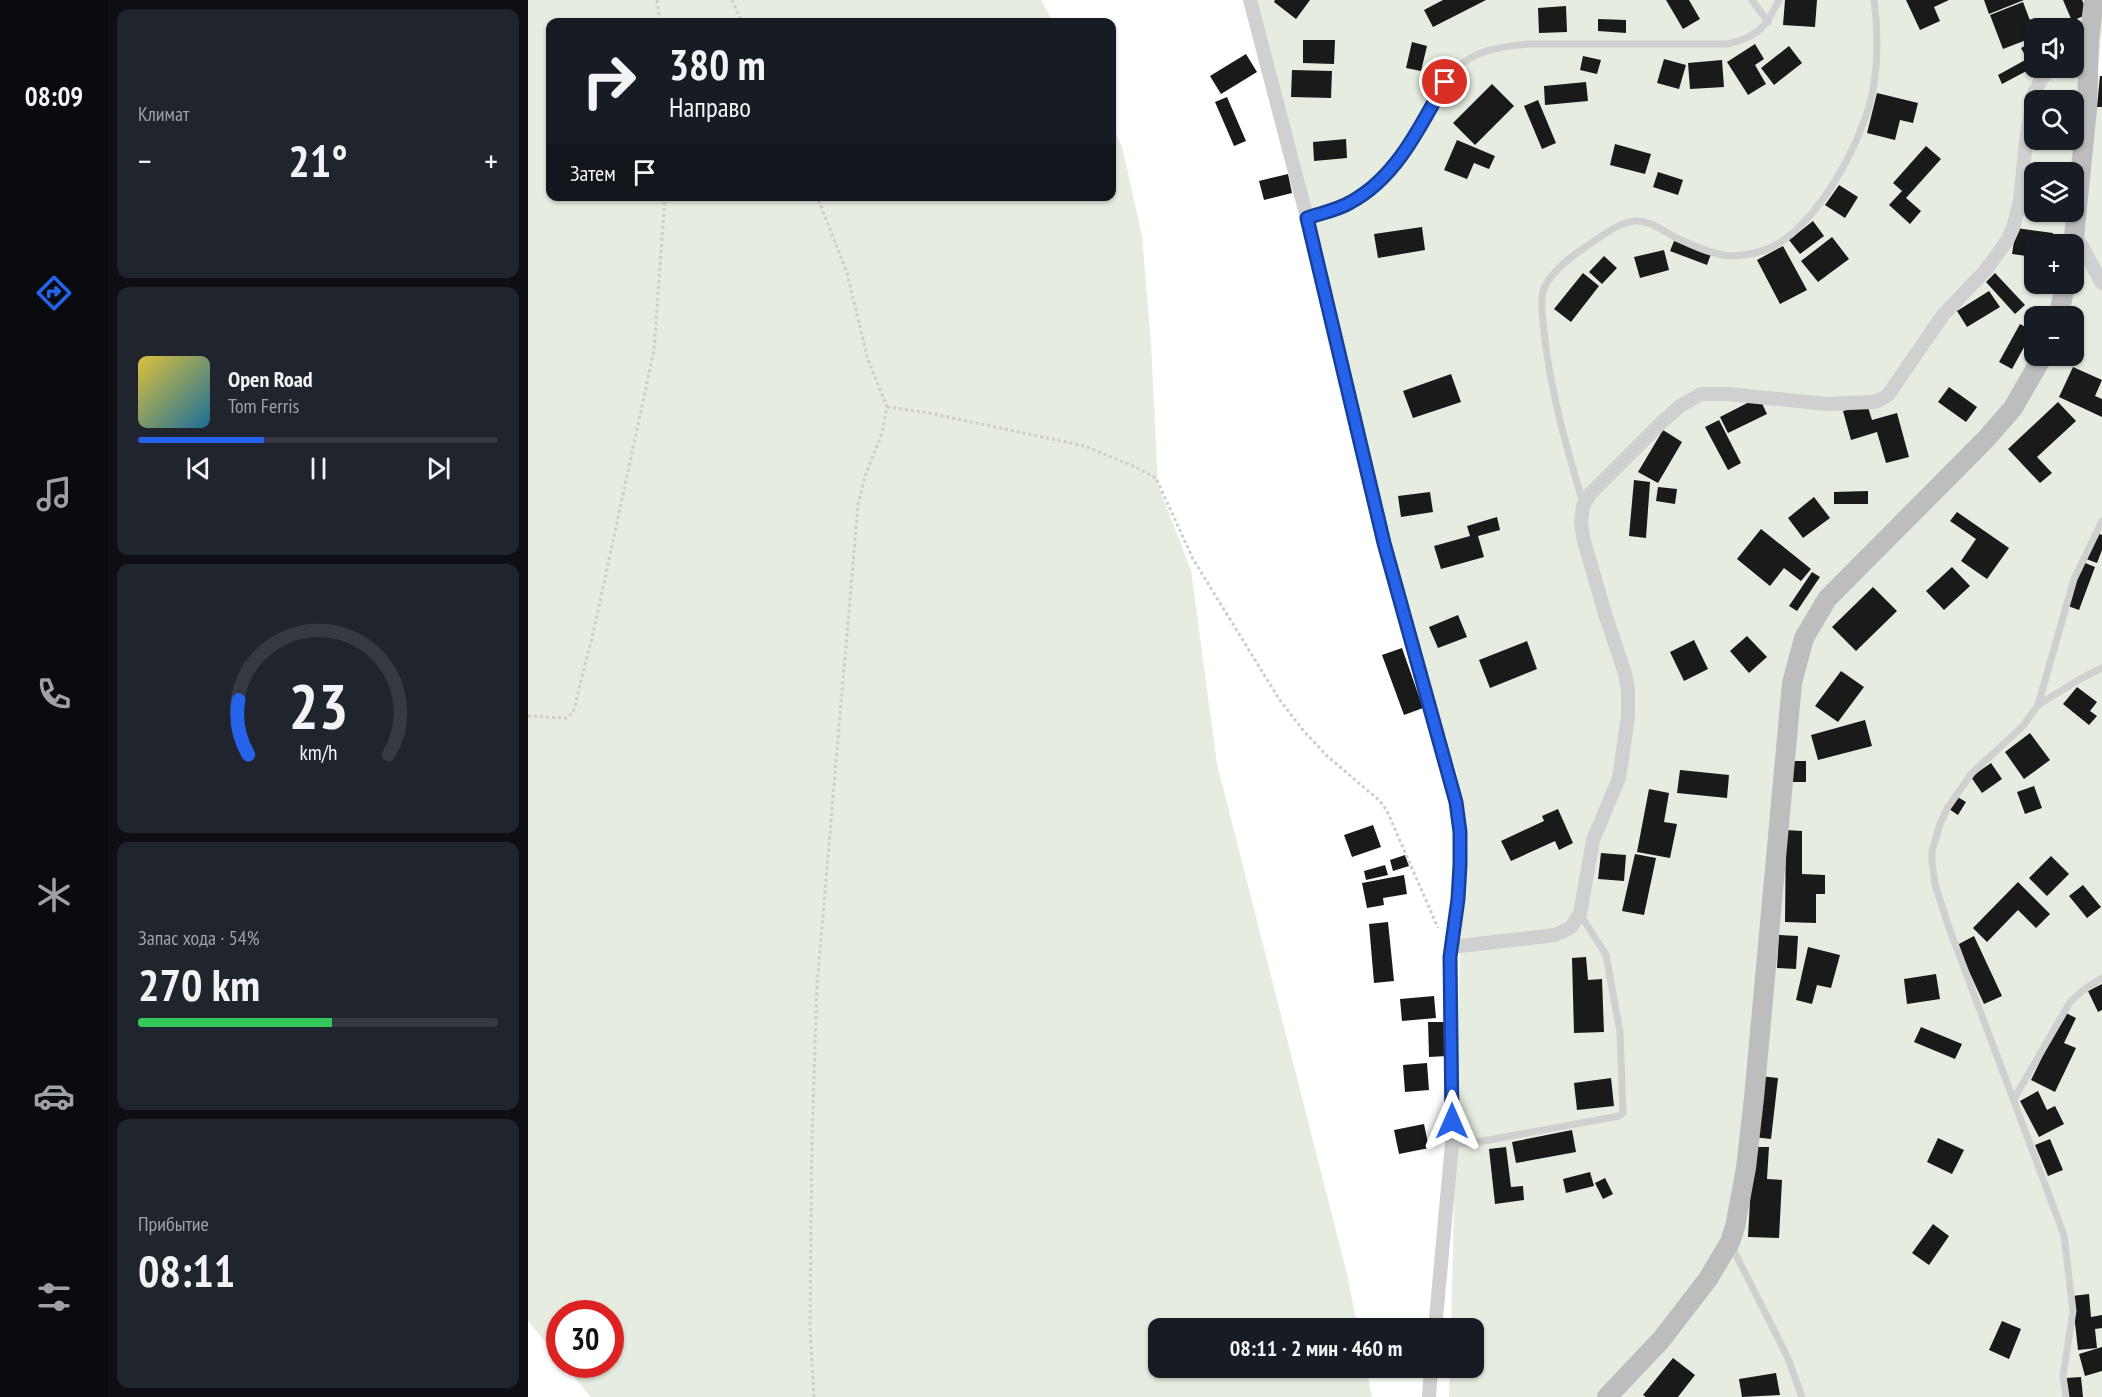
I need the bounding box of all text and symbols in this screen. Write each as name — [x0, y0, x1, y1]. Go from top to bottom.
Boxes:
map controls — [2024, 18, 2084, 366]
button: sound — [2024, 18, 2084, 78]
text: 380 m — [669, 37, 766, 92]
icon: right — [570, 42, 648, 120]
pin — [1419, 56, 1470, 107]
icon: arrive — [1428, 65, 1461, 98]
text: 08:09 — [25, 79, 83, 113]
text: Направо — [669, 90, 751, 124]
button: search — [2024, 90, 2084, 150]
text: Климат — [138, 101, 189, 127]
text: 21° — [288, 131, 348, 189]
text: − — [138, 139, 152, 182]
text: + — [484, 139, 498, 182]
icon: arrive — [628, 156, 661, 189]
text: Затем — [570, 159, 616, 187]
button: layers — [2024, 162, 2084, 222]
button: + — [2024, 234, 2084, 294]
icon: directions — [33, 272, 75, 314]
button: − — [2024, 306, 2084, 366]
text: Open Road — [228, 365, 313, 393]
text: Tom Ferris — [228, 393, 299, 419]
icon: previous — [182, 452, 215, 485]
icon: pause — [302, 452, 335, 485]
icon: next — [422, 452, 455, 485]
icon: music — [33, 473, 75, 515]
text: 23 — [288, 666, 348, 747]
icon: phone — [33, 673, 75, 715]
text: km/h — [299, 739, 337, 767]
icon: climate — [33, 874, 75, 916]
text: Запас хода · 54% — [138, 925, 259, 951]
text: 270 km — [138, 955, 260, 1013]
icon: car — [33, 1075, 75, 1117]
position arrow — [1420, 1089, 1484, 1153]
text: Прибытие — [138, 1211, 209, 1237]
text: 08:11 — [138, 1241, 235, 1299]
icon: filters — [33, 1276, 75, 1318]
speed limit sign: 30 — [546, 1300, 624, 1378]
text: 08:11 · 2 мин · 460 m — [1230, 1334, 1402, 1362]

